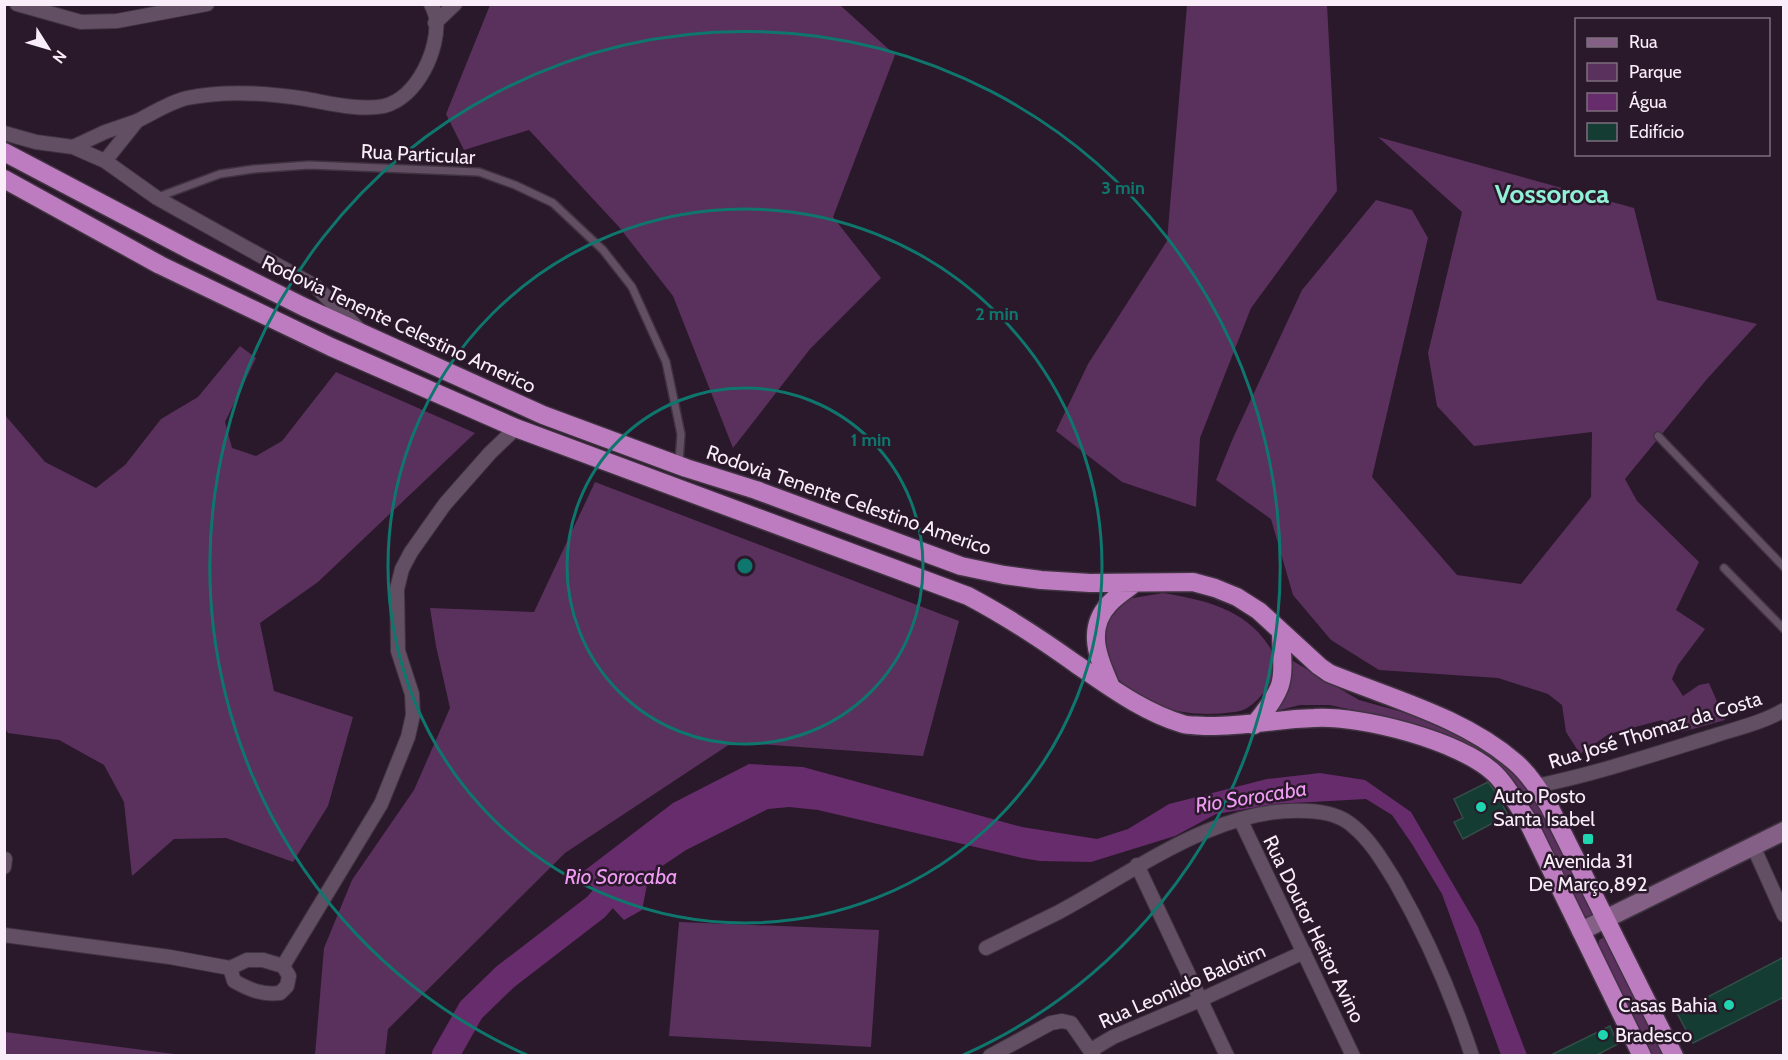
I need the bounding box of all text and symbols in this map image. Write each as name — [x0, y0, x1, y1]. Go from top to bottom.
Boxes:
north arrow — [18, 18, 78, 78]
legend — [1575, 18, 1770, 156]
text: Rua — [1629, 31, 1658, 53]
text: N — [49, 46, 71, 67]
text: Parque — [1629, 61, 1682, 83]
text: Água — [1629, 91, 1667, 113]
text: Edifício — [1629, 121, 1684, 143]
street label: Rua Particular — [360, 139, 477, 169]
text: 3 min — [1101, 177, 1145, 199]
district label: Vossoroca — [1495, 178, 1609, 210]
street label: Rodovia Tenente Celestino Americo — [258, 250, 540, 398]
text: 2 min — [975, 303, 1019, 325]
text: 1 min — [851, 429, 891, 451]
street label: Rodovia Tenente Celestino Americo — [703, 440, 995, 560]
centre of rings — [735, 556, 755, 576]
street label: Rua José Thomaz da Costa — [1546, 686, 1765, 774]
water label: Rio Sorocaba — [1193, 775, 1309, 818]
place label: Auto Posto Santa Isabel — [1493, 784, 1595, 831]
marker: Auto Posto Santa Isabel — [1474, 800, 1488, 814]
street label: Rua Doutor Heitor Avino — [1258, 831, 1370, 1027]
marker: Avenida 31 De Março,892 — [1581, 832, 1595, 846]
place label: Avenida 31 De Março,892 — [1528, 849, 1648, 896]
water label: Rio Sorocaba — [565, 864, 677, 889]
street label: Rua Leonildo Balotim — [1095, 939, 1269, 1033]
place label: Casas Bahia — [1618, 993, 1717, 1017]
marker: Casas Bahia — [1722, 998, 1736, 1012]
place label: Bradesco — [1615, 1023, 1692, 1047]
marker: Bradesco — [1596, 1028, 1610, 1042]

